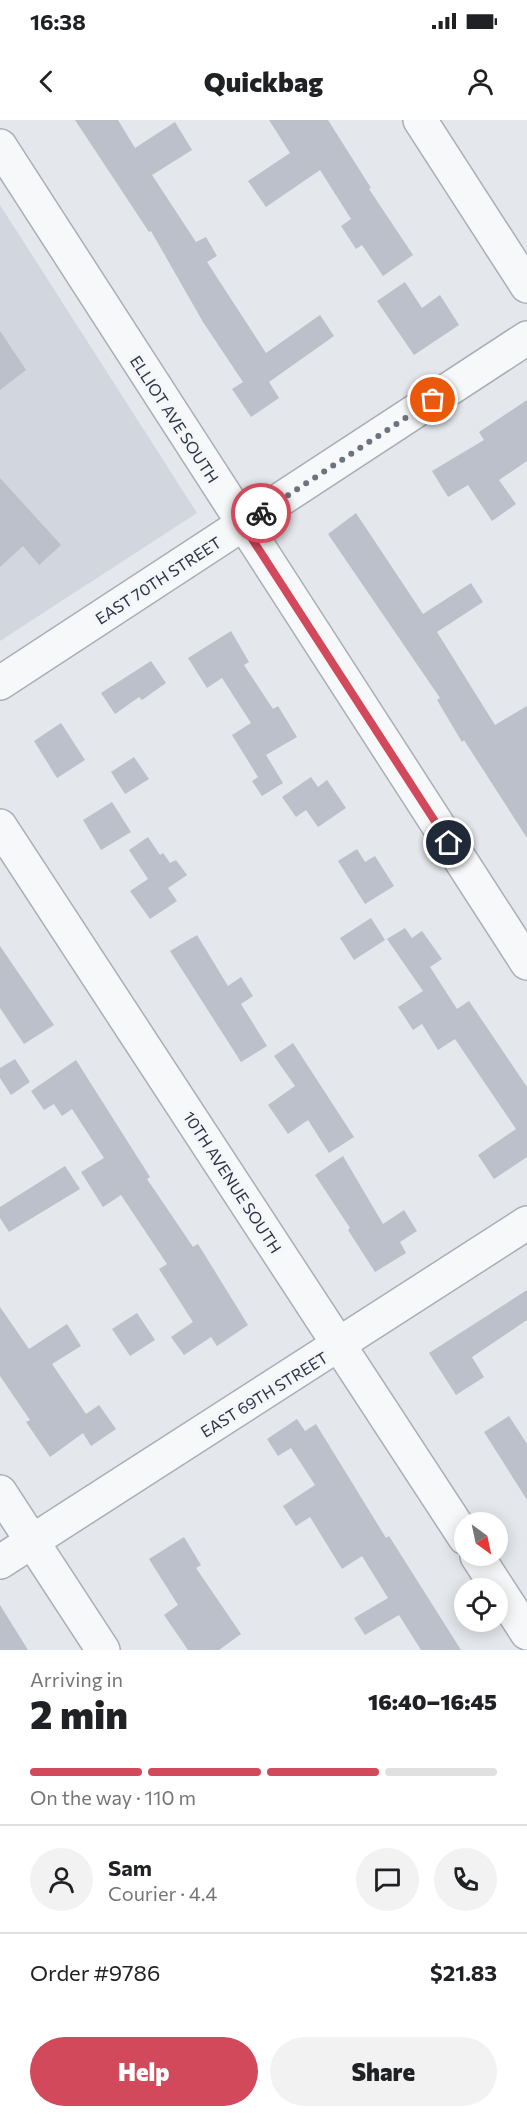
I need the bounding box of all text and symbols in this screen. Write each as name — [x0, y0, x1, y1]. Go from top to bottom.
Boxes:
text: 16:38 — [30, 8, 86, 35]
icon: back — [30, 65, 63, 98]
text: Quickbag — [204, 65, 323, 98]
icon: person — [464, 65, 497, 98]
street label: ELLIOT AVE SOUTH — [127, 352, 223, 486]
pin — [407, 374, 458, 425]
icon: bag — [416, 383, 449, 416]
courier — [231, 483, 291, 543]
icon: bike — [245, 497, 278, 530]
street label: EAST 70TH STREET — [92, 532, 224, 628]
pin — [423, 817, 474, 868]
icon: home — [432, 826, 465, 859]
street label: 10TH AVENUE SOUTH — [180, 1108, 286, 1256]
street label: EAST 69TH STREET — [197, 1347, 331, 1441]
north arrow — [454, 1512, 508, 1566]
map controls — [454, 1512, 508, 1632]
button: locate — [454, 1578, 508, 1632]
text: Arriving in — [30, 1667, 123, 1691]
text: 16:40–16:45 — [368, 1688, 497, 1715]
text: 2 min — [30, 1689, 128, 1737]
text: On the way · 110 m — [30, 1785, 196, 1809]
button: person — [30, 1848, 93, 1911]
button: chat — [356, 1848, 419, 1911]
button: phone — [434, 1848, 497, 1911]
text: Sam — [108, 1854, 152, 1881]
text: Courier · 4.4 — [108, 1881, 217, 1905]
text: Order #9786 — [30, 1959, 160, 1986]
text: $21.83 — [430, 1959, 497, 1986]
button: Help — [30, 2037, 258, 2106]
button: Share — [270, 2037, 497, 2106]

